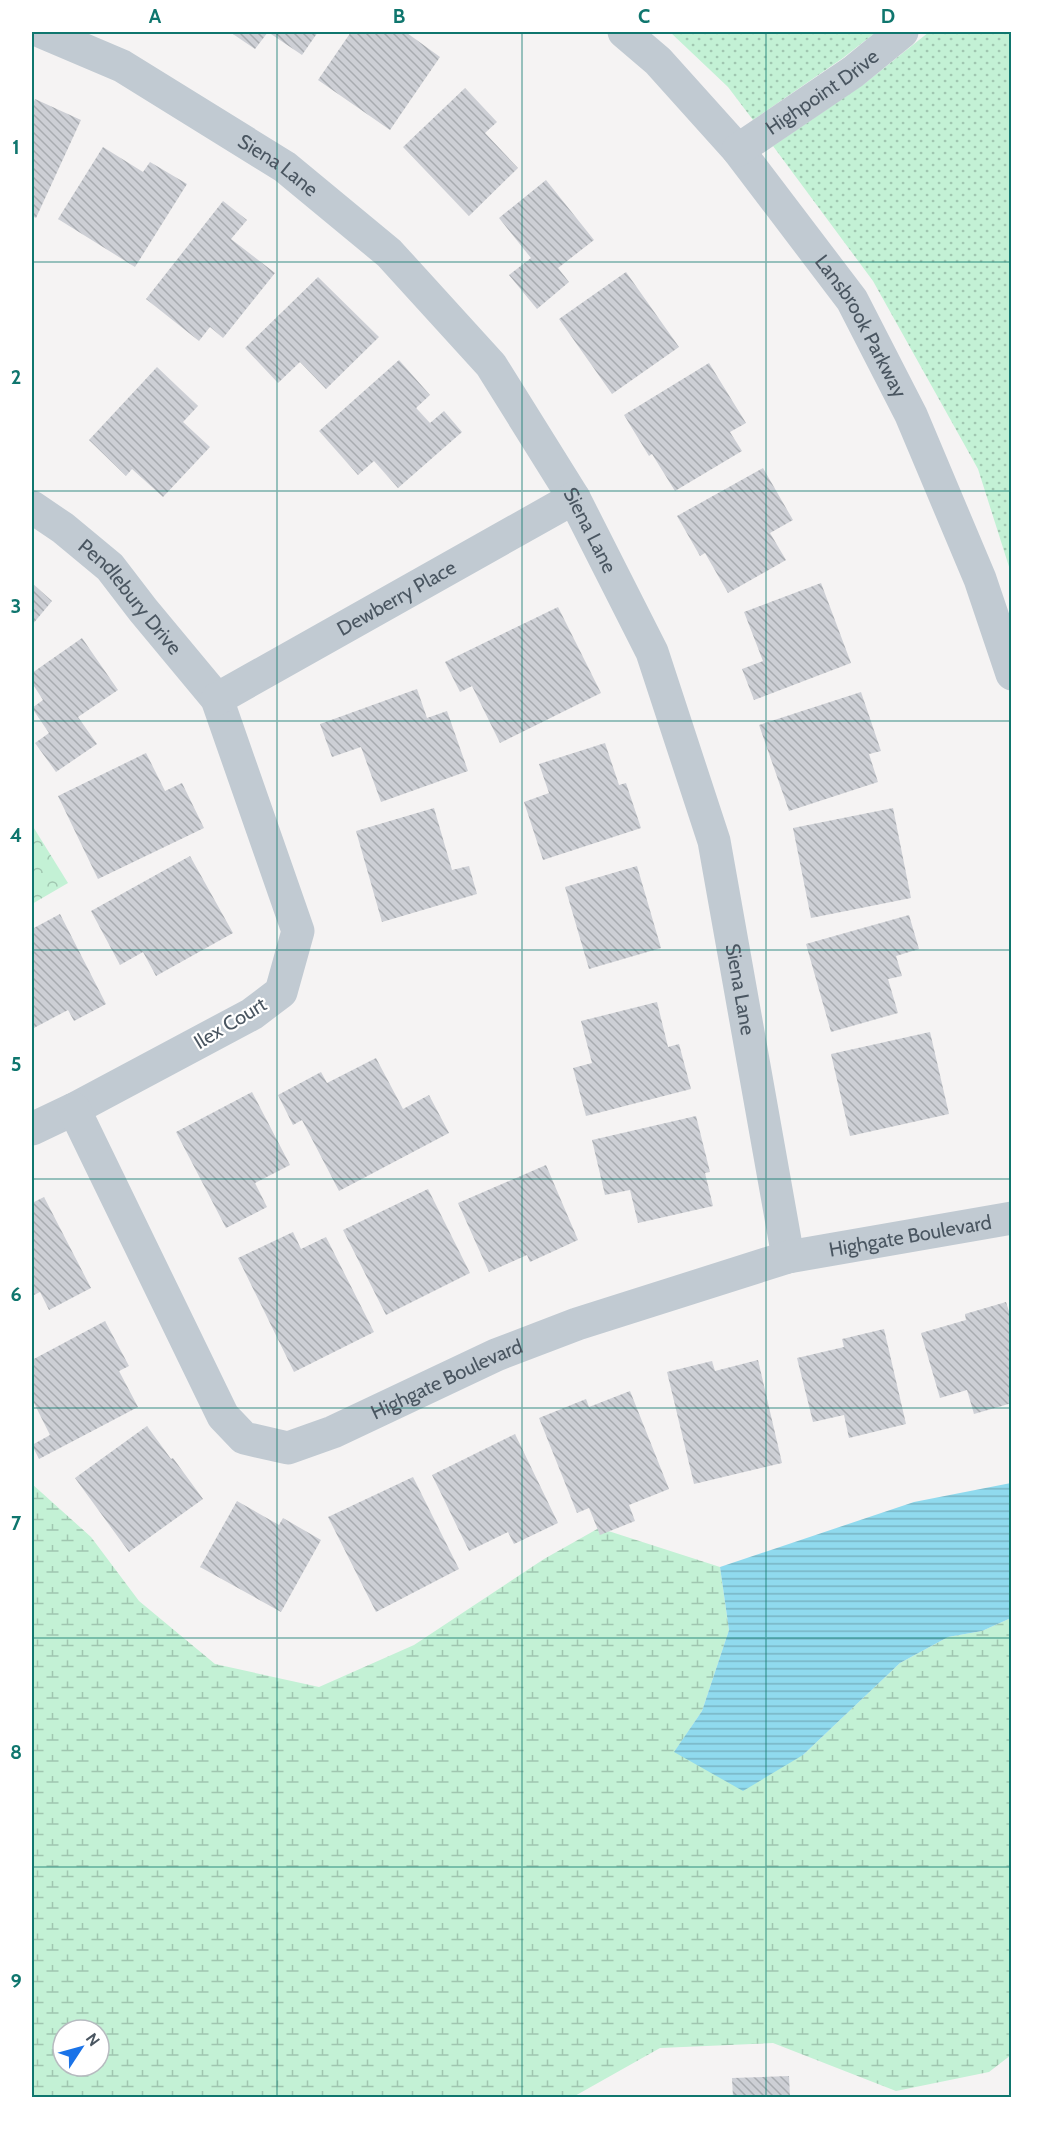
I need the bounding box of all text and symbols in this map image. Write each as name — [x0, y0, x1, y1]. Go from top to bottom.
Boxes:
text: A — [149, 4, 162, 28]
text: B — [393, 4, 405, 28]
text: C — [638, 4, 650, 28]
text: D — [881, 4, 895, 28]
street label: Highpoint Drive — [761, 44, 883, 140]
street label: Siena Lane — [234, 129, 323, 201]
text: 1 — [12, 135, 20, 159]
street label: Lansbrook Parkway — [810, 250, 912, 402]
text: 2 — [11, 365, 21, 389]
street label: Siena Lane — [558, 483, 622, 577]
street label: Pendlebury Drive — [73, 534, 187, 659]
street label: Dewberry Place — [333, 555, 460, 641]
text: 3 — [11, 594, 21, 618]
text: 4 — [10, 823, 22, 847]
street label: Siena Lane — [720, 942, 760, 1037]
street label: Ilex Court — [189, 992, 271, 1054]
text: 5 — [11, 1052, 21, 1076]
street label: Highgate Boulevard — [827, 1210, 993, 1262]
text: 6 — [10, 1282, 22, 1306]
street label: Highgate Boulevard — [367, 1334, 526, 1424]
text: 7 — [11, 1511, 22, 1535]
text: 8 — [10, 1740, 22, 1764]
text: 9 — [10, 1969, 22, 1993]
north arrow — [51, 2018, 111, 2078]
text: N — [82, 2029, 104, 2050]

